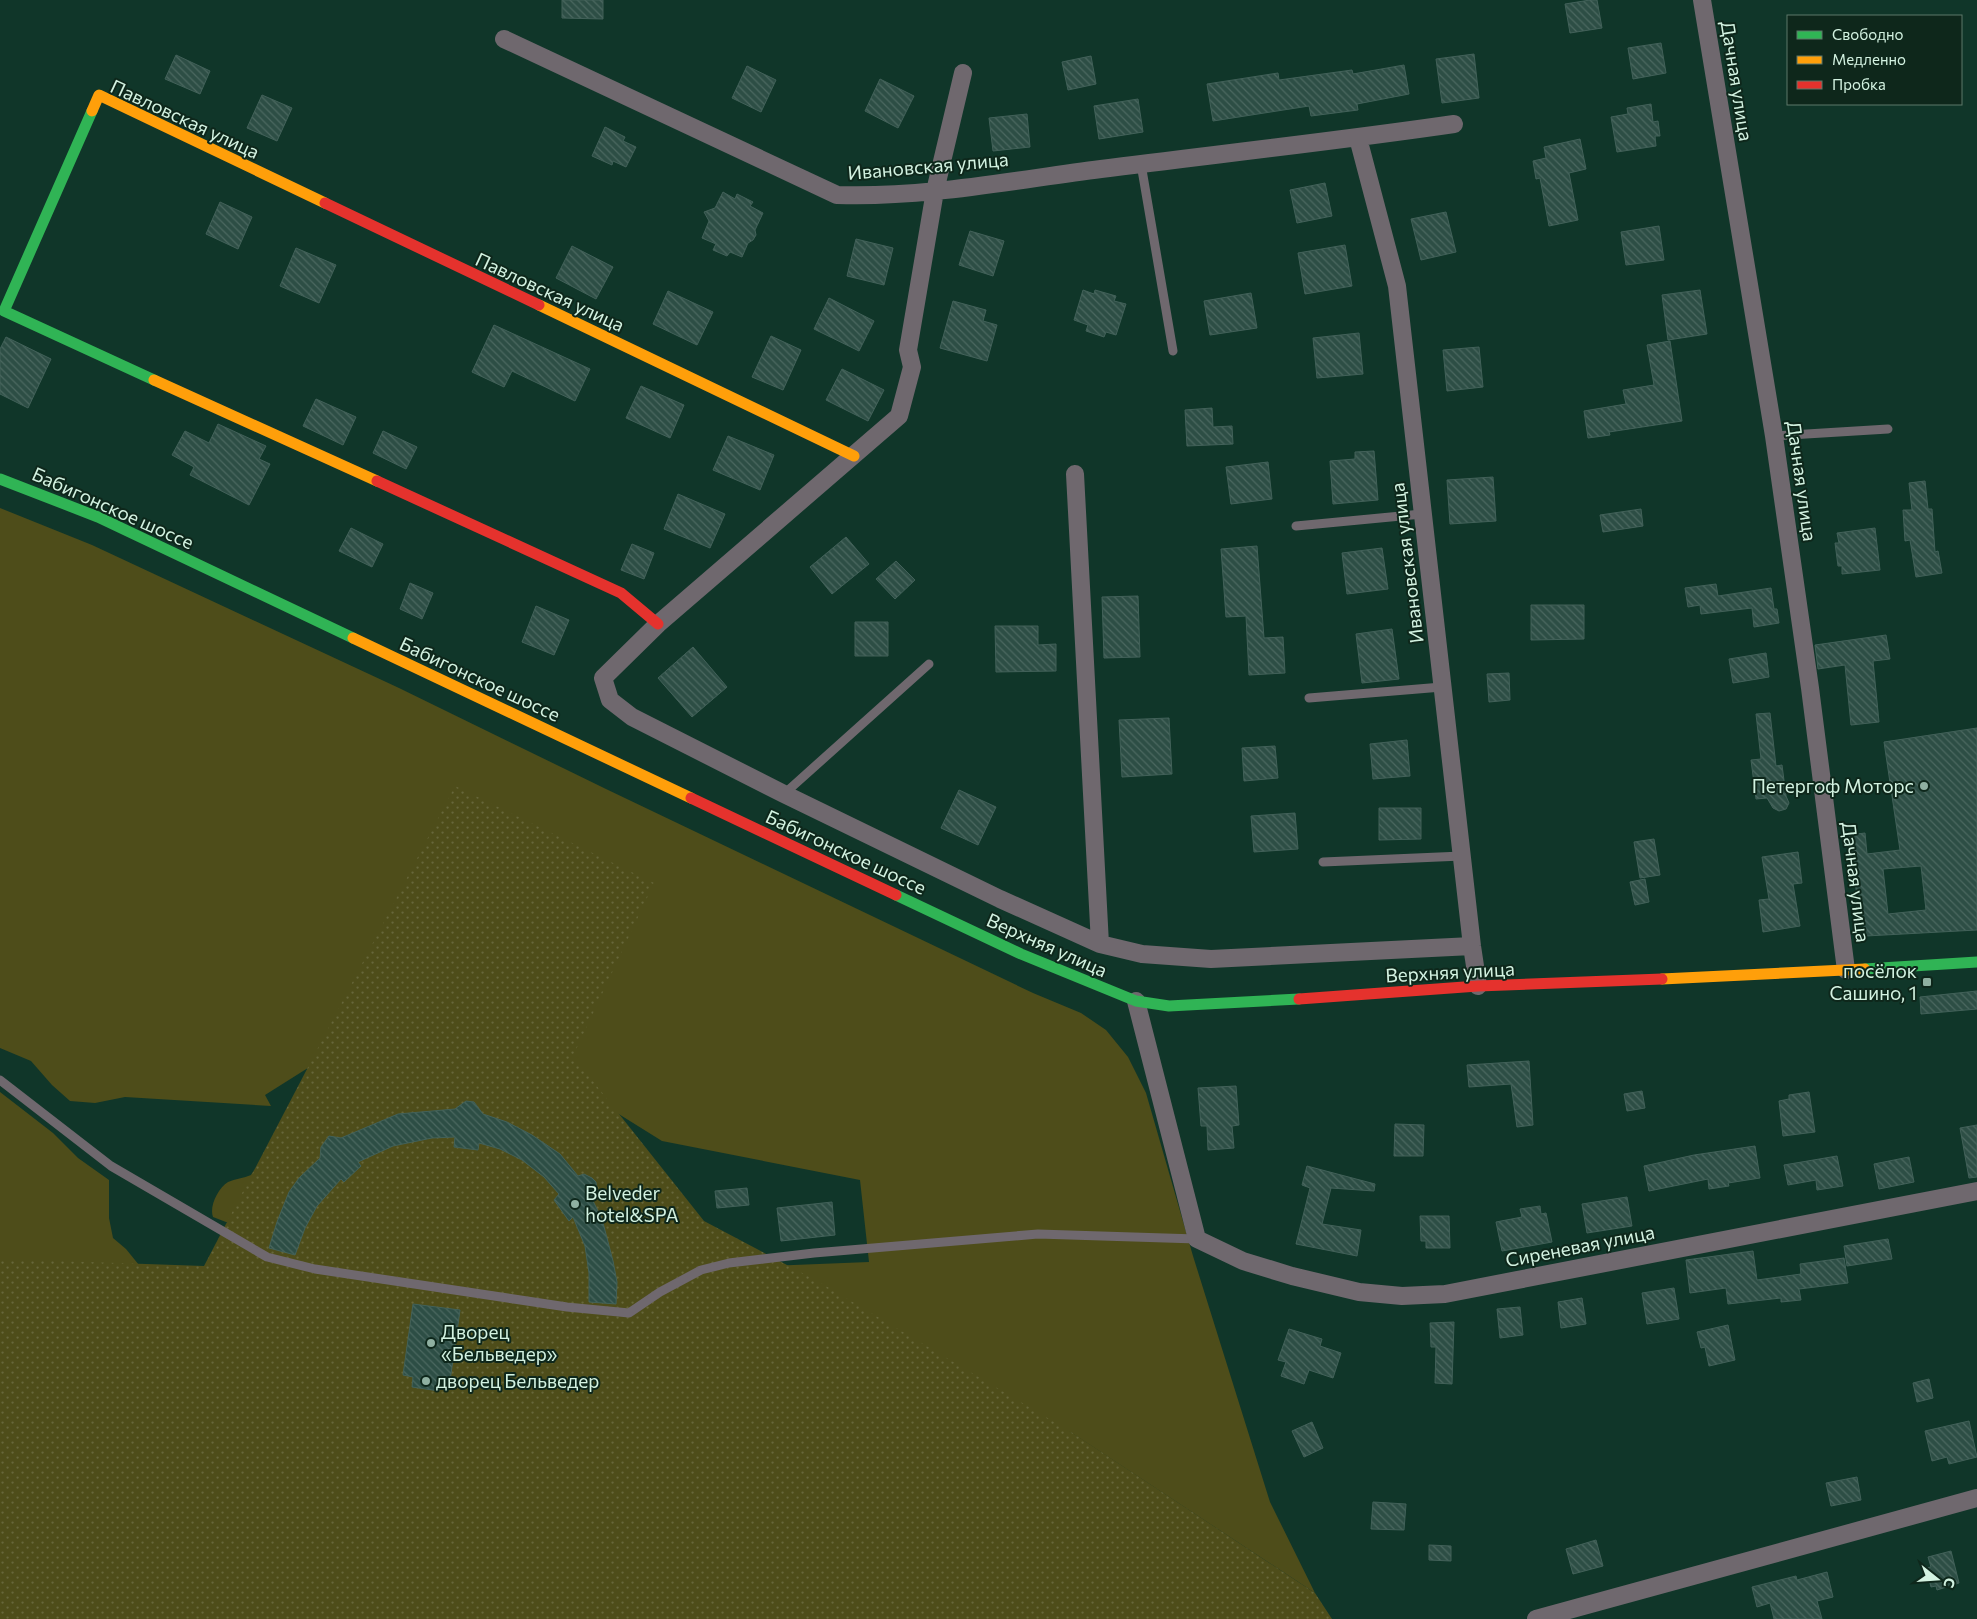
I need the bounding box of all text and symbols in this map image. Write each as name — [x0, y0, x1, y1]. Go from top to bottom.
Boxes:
legend — [1787, 15, 1962, 105]
street label: Дачная улица — [1717, 19, 1758, 143]
text: Свободно — [1832, 25, 1903, 43]
text: Медленно — [1832, 50, 1906, 68]
street label: Павловская улица — [107, 74, 263, 163]
text: Пробка — [1832, 75, 1886, 93]
street label: Ивановская улица — [847, 147, 1009, 184]
street label: Павловская улица — [472, 247, 628, 336]
street label: Дачная улица — [1783, 419, 1822, 542]
street label: Бабигонское шоссе — [29, 462, 198, 554]
street label: Ивановская улица — [1385, 482, 1428, 645]
street label: Бабигонское шоссе — [396, 631, 564, 726]
place label: Петергоф Моторс — [1752, 774, 1914, 797]
marker: Петергоф Моторс — [1918, 780, 1930, 792]
street label: Бабигонское шоссе — [762, 804, 930, 899]
street label: Дачная улица — [1838, 820, 1875, 943]
street label: Верхняя улица — [983, 908, 1111, 981]
street label: Верхняя улица — [1385, 957, 1515, 986]
place label: посёлок Сашино, 1 — [1830, 959, 1917, 1004]
marker: посёлок Сашино, 1 — [1921, 976, 1933, 988]
place label: Belveder hotel&SPA — [585, 1181, 679, 1226]
marker: Belveder hotel&SPA — [569, 1198, 581, 1210]
street label: Сиреневая улица — [1503, 1220, 1656, 1271]
place label: Дворец «Бельведер» — [441, 1320, 557, 1365]
marker: Дворец «Бельведер» — [425, 1337, 437, 1349]
place label: дворец Бельведер — [436, 1369, 599, 1392]
marker: дворец Бельведер — [420, 1375, 432, 1387]
north arrow — [1912, 1554, 1962, 1604]
text: С — [1940, 1576, 1959, 1590]

